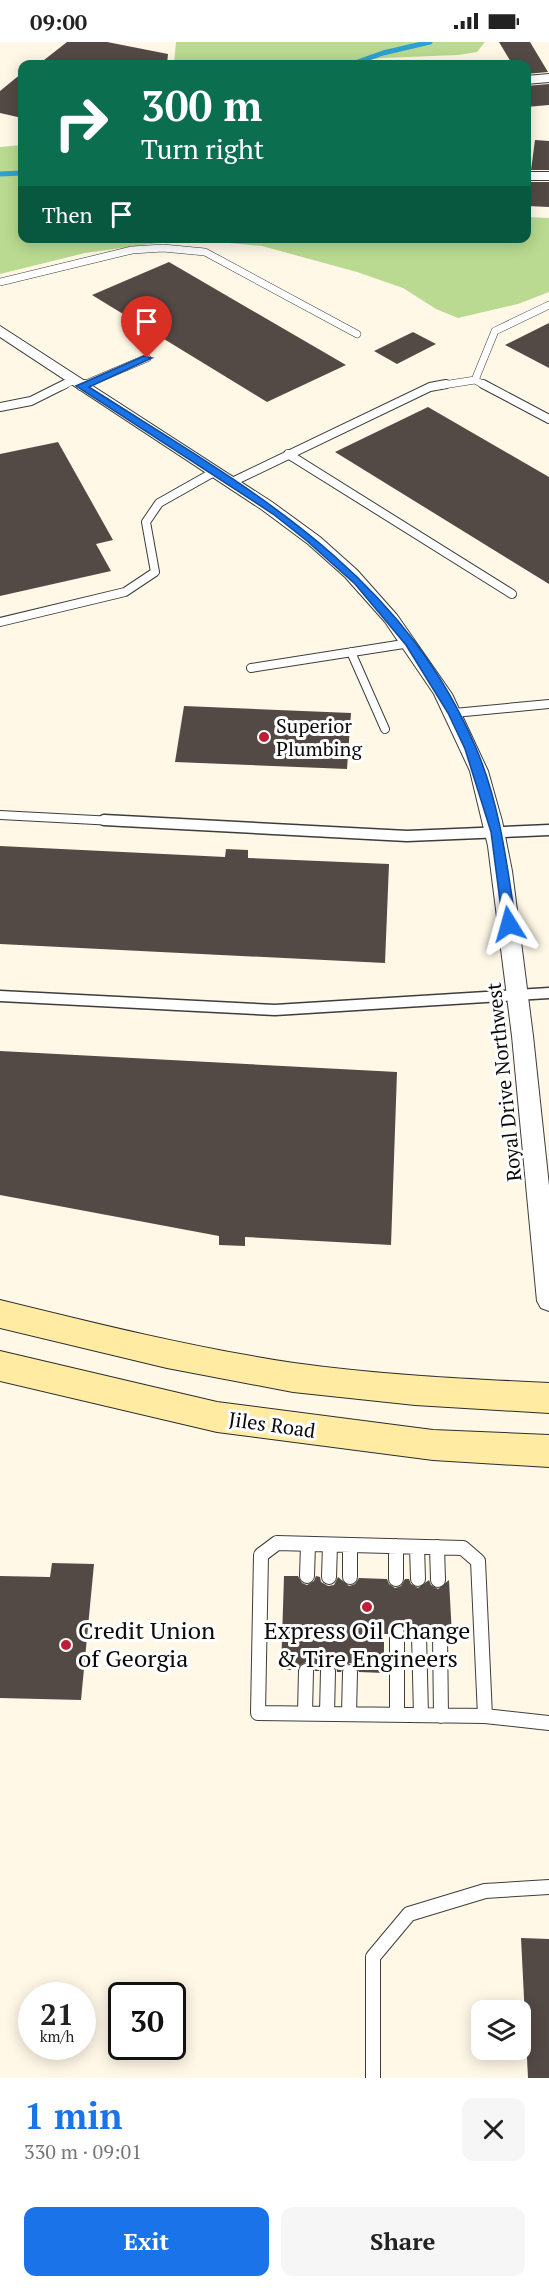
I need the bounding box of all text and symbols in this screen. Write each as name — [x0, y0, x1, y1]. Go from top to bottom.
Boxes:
text: 09:00 — [30, 7, 87, 36]
text: 300 m — [141, 77, 262, 133]
icon: right — [42, 84, 120, 162]
text: Turn right — [141, 131, 264, 167]
icon: arrive — [105, 198, 138, 231]
text: Then — [42, 200, 93, 229]
pin — [121, 296, 172, 358]
icon: arrive — [130, 305, 163, 338]
place label: Superior Plumbing — [276, 712, 362, 762]
marker: Superior Plumbing — [257, 730, 271, 744]
position arrow — [477, 892, 541, 956]
street label: Royal Drive Northwest — [480, 981, 527, 1183]
street label: Jiles Road — [227, 1405, 317, 1444]
marker: Express Oil Change & Tire Engineers — [360, 1600, 374, 1614]
place label: Credit Union of Georgia — [78, 1614, 215, 1674]
place label: Express Oil Change & Tire Engineers — [264, 1614, 470, 1674]
marker: Credit Union of Georgia — [59, 1638, 73, 1652]
speed limit sign: 30 — [108, 1982, 186, 2060]
text: 21 — [40, 1994, 74, 2034]
map controls — [471, 2000, 531, 2060]
button: layers — [471, 2000, 531, 2060]
text: km/h — [40, 2026, 74, 2046]
text: 1 min — [24, 2092, 122, 2139]
button: close — [462, 2098, 525, 2161]
text: 330 m · 09:01 — [24, 2138, 142, 2165]
button: Exit — [24, 2207, 269, 2276]
button: Share — [281, 2207, 525, 2276]

